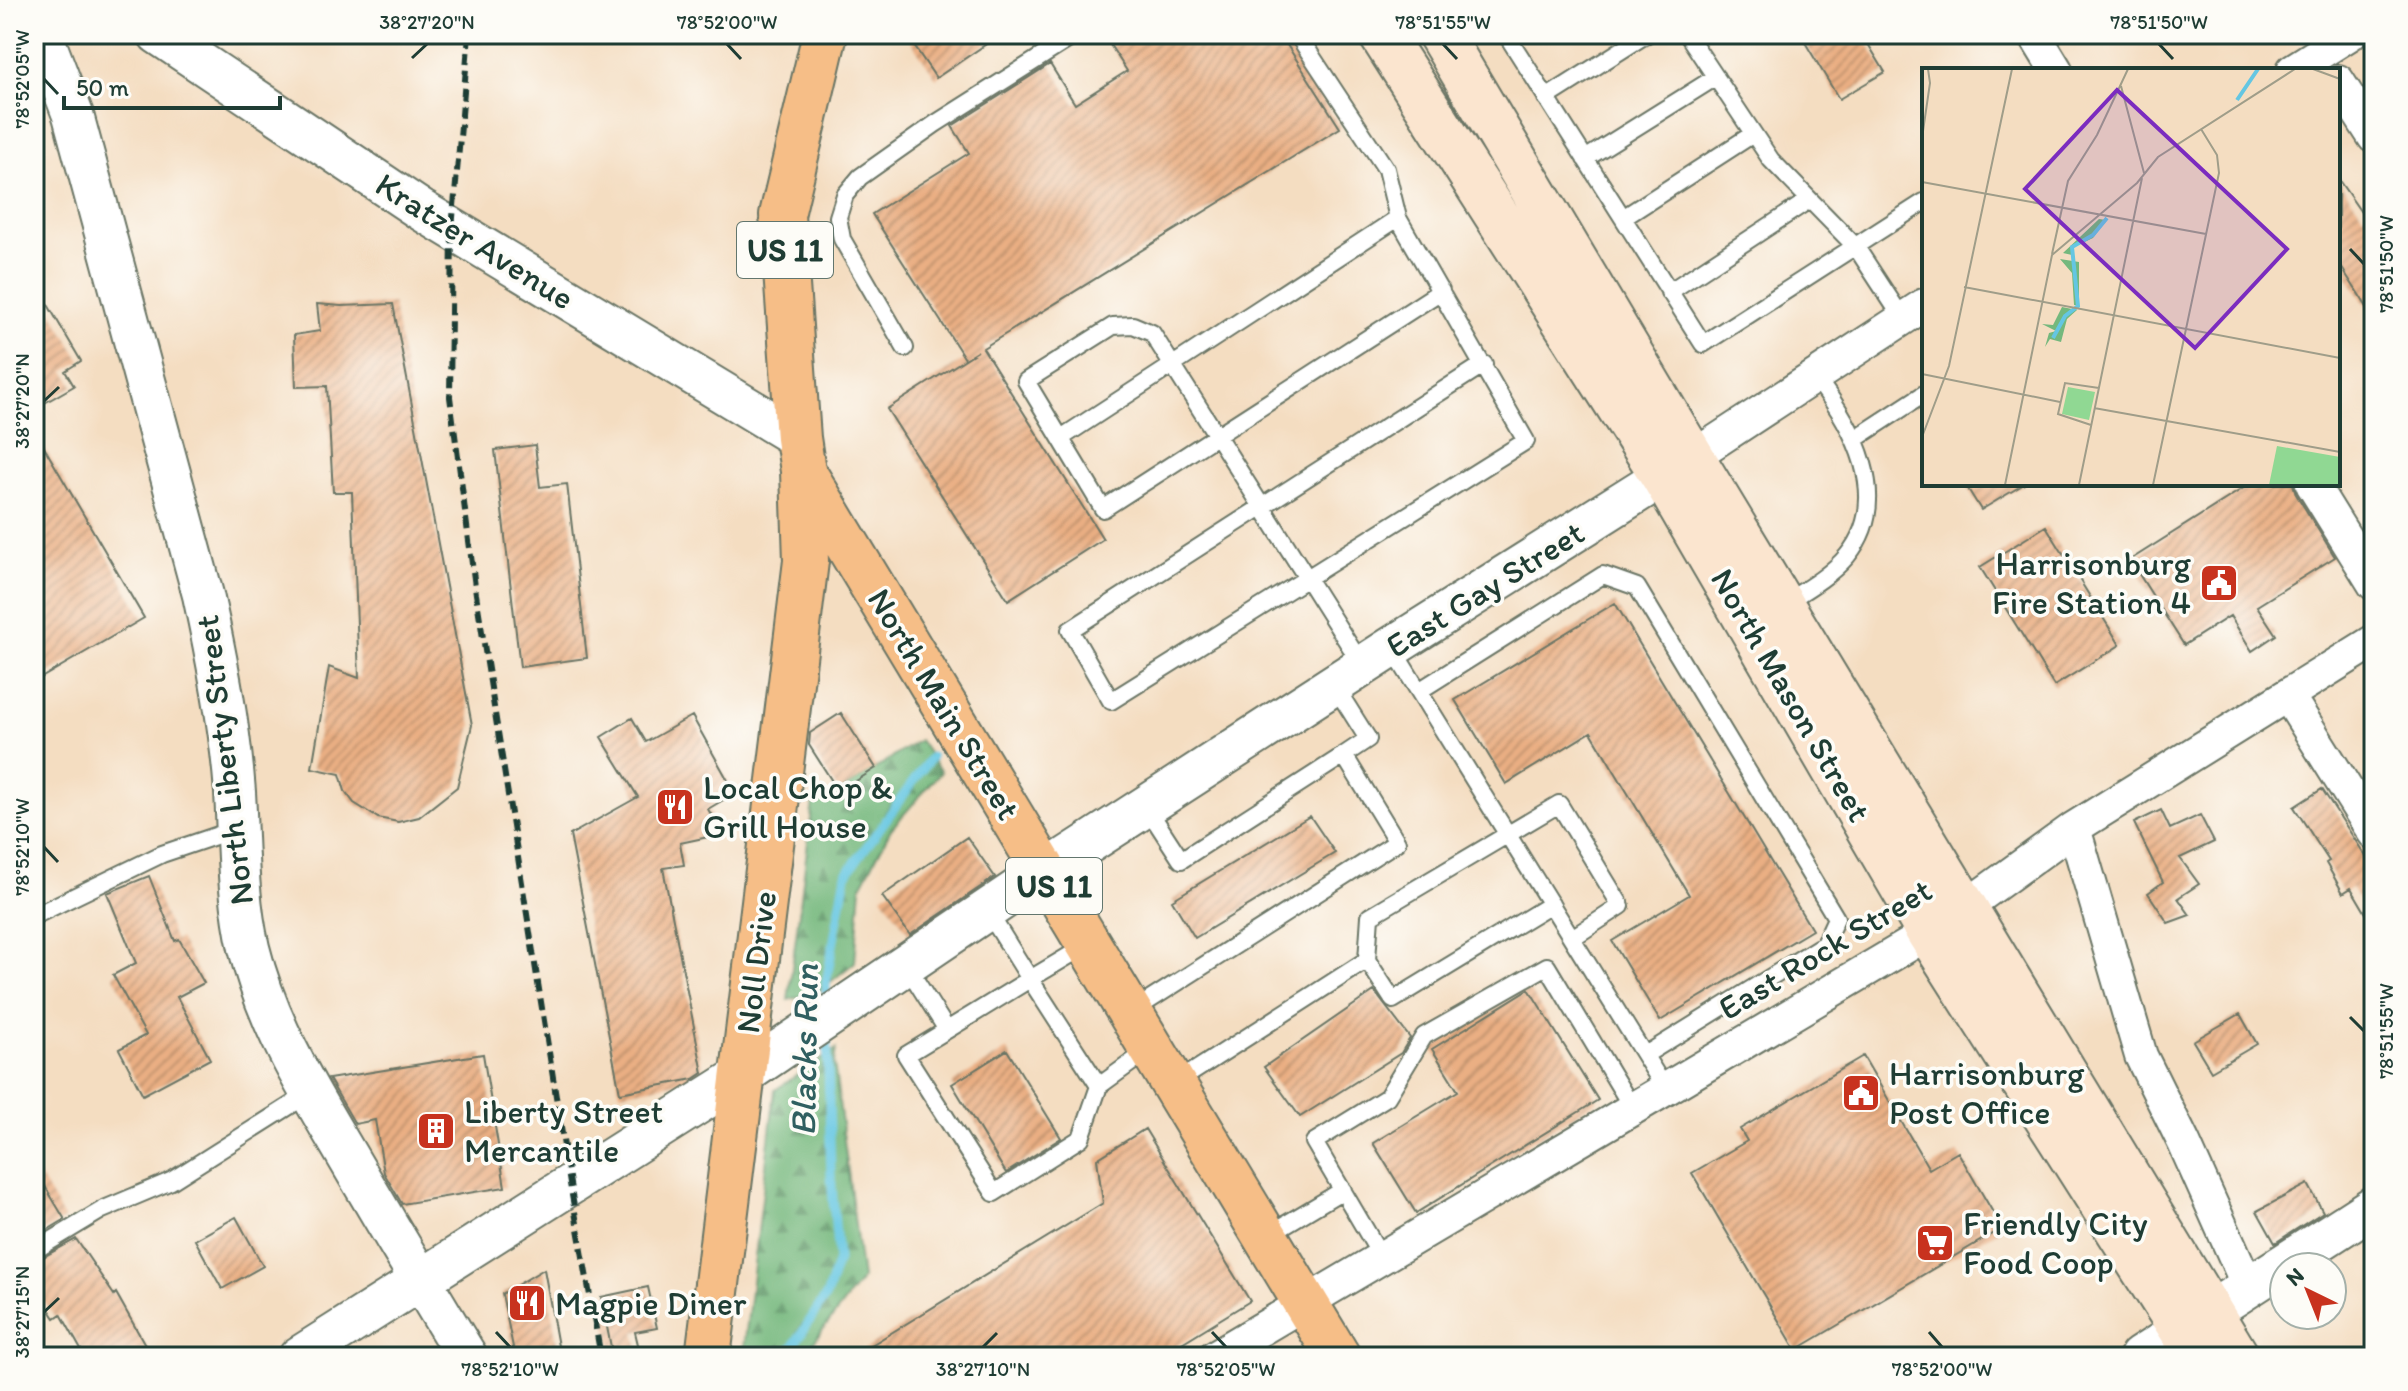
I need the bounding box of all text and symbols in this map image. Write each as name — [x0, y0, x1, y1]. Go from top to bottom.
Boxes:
text: 38°27'20"N — [379, 10, 475, 34]
text: 78°52'00"W — [677, 10, 777, 34]
text: 78°51'55"W — [1395, 10, 1491, 34]
text: 78°51'50"W — [2110, 10, 2208, 34]
text: 78°52'05"W — [10, 30, 34, 128]
scale bar — [64, 60, 280, 110]
inset map — [1922, 68, 2340, 486]
text: 50 m — [76, 73, 129, 102]
street label: Kratzer Avenue — [368, 164, 582, 318]
text: 78°51'50"W — [2374, 215, 2398, 313]
road number: US 11 — [737, 222, 833, 278]
text: 38°27'20"N — [10, 353, 34, 449]
street label: East Gay Street — [1378, 512, 1592, 666]
place label: Harrisonburg Fire Station 4 — [1992, 543, 2192, 623]
street label: North Mason Street — [1702, 561, 1880, 829]
public building icon: Harrisonburg Fire Station 4 — [2198, 562, 2240, 604]
street label: North Main Street — [859, 581, 1029, 827]
street label: North Liberty Street — [186, 613, 262, 907]
place label: Local Chop & Grill House — [703, 767, 892, 847]
restaurant icon: Local Chop & Grill House — [654, 786, 696, 828]
text: 78°52'10"W — [10, 798, 34, 896]
road number: US 11 — [1006, 858, 1102, 914]
street label: East Rock Street — [1711, 869, 1939, 1029]
street label: Noll Drive — [727, 888, 785, 1036]
water label: Blacks Run — [781, 963, 827, 1136]
text: 78°51'55"W — [2374, 983, 2398, 1079]
place label: Harrisonburg Post Office — [1889, 1053, 2085, 1133]
public building icon: Harrisonburg Post Office — [1840, 1072, 1882, 1114]
place label: Liberty Street Mercantile — [464, 1091, 663, 1171]
building icon: Liberty Street Mercantile — [415, 1110, 457, 1152]
place label: Friendly City Food Coop — [1963, 1203, 2148, 1283]
supermarket icon: Friendly City Food Coop — [1914, 1222, 1956, 1264]
north arrow — [2268, 1251, 2348, 1331]
text: N — [2280, 1262, 2309, 1292]
text: 38°27'15"N — [10, 1266, 34, 1358]
restaurant icon: Magpie Diner — [506, 1282, 548, 1324]
place label: Magpie Diner — [555, 1283, 747, 1324]
text: 78°52'10"W — [461, 1357, 559, 1381]
text: 38°27'10"N — [936, 1357, 1030, 1381]
text: 78°52'05"W — [1177, 1357, 1275, 1381]
text: 78°52'00"W — [1892, 1357, 1992, 1381]

